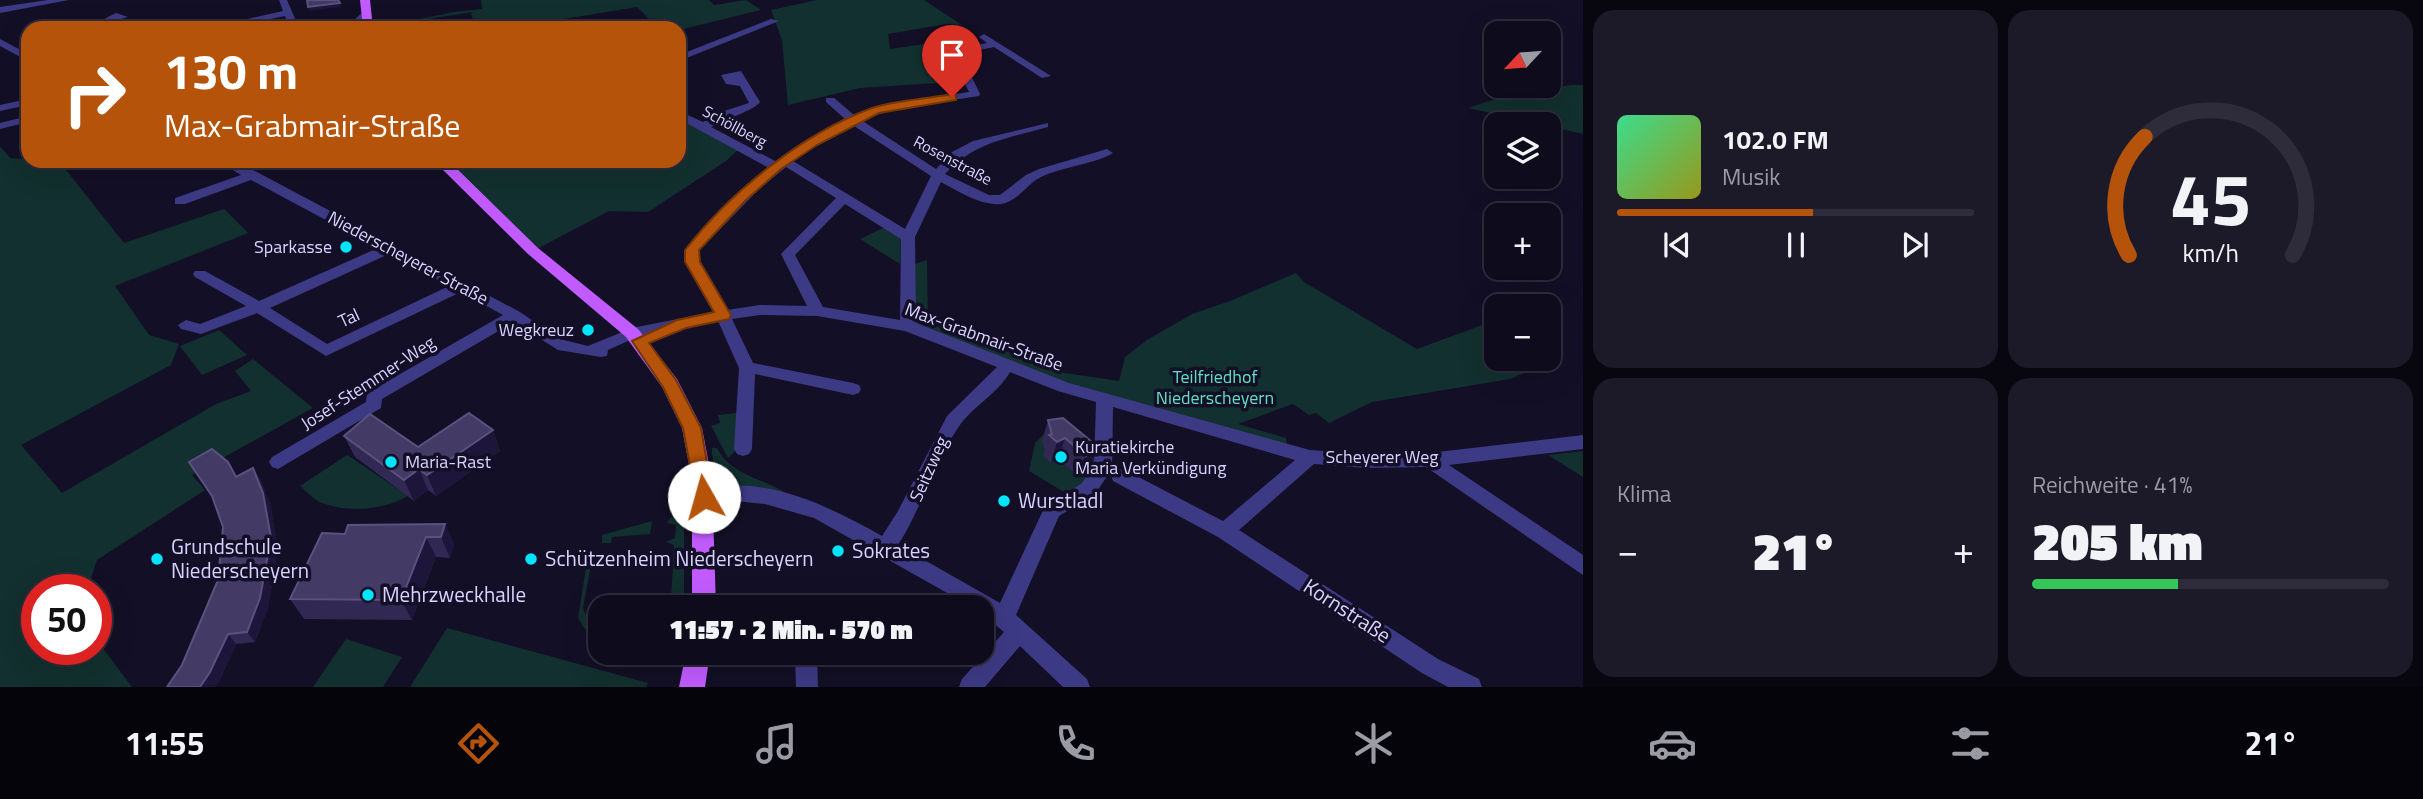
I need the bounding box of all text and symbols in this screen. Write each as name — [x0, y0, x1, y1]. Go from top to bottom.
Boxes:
north arrow — [1484, 21, 1561, 98]
map controls — [1484, 21, 1561, 371]
pin — [922, 25, 982, 97]
text: 130 m — [164, 33, 298, 108]
icon: arrive — [933, 36, 971, 74]
icon: right — [49, 49, 140, 140]
street label: Schöllberg — [698, 99, 772, 153]
text: Max-Grabmair-Straße — [164, 101, 460, 149]
button: layers — [1484, 112, 1561, 189]
text: 102.0 FM — [1722, 120, 1829, 159]
street label: Rosenstraße — [909, 129, 997, 191]
text: 45 — [2170, 144, 2251, 254]
text: Musik — [1722, 159, 1780, 194]
button: + — [1484, 203, 1561, 280]
street label: Niederscheyerer Straße — [323, 204, 493, 311]
icon: previous — [1658, 226, 1696, 264]
icon: pause — [1777, 226, 1815, 264]
icon: next — [1896, 226, 1934, 264]
place label: Sparkasse — [254, 233, 332, 260]
text: km/h — [2182, 234, 2239, 272]
marker: Sparkasse — [338, 239, 354, 255]
button: − — [1484, 294, 1561, 371]
street label: Max-Grabmair-Straße — [901, 295, 1067, 378]
street label: Tal — [334, 301, 364, 334]
place label: Wegkreuz — [499, 316, 574, 343]
marker: Wegkreuz — [580, 322, 596, 338]
street label: Josef-Stemmer-Weg — [295, 329, 440, 436]
park label: Teilfriedhof Niederscheyern — [1156, 363, 1274, 411]
street label: Seitzweg — [902, 432, 955, 506]
place label: Kuratiekirche Maria Verkündigung — [1075, 433, 1227, 481]
street label: Scheyerer Weg — [1325, 443, 1439, 470]
place label: Maria-Rast — [405, 448, 492, 475]
marker: Kuratiekirche Maria Verkündigung — [1053, 449, 1069, 465]
marker: Maria-Rast — [383, 454, 399, 470]
position arrow — [667, 460, 741, 534]
text: Reichweite · 41% — [2032, 467, 2192, 502]
text: Klima — [1617, 476, 1671, 511]
place label: Wurstladl — [1018, 484, 1103, 516]
marker: Wurstladl — [996, 493, 1012, 509]
text: 205 km — [2032, 501, 2203, 580]
text: 21° — [1753, 511, 1838, 590]
text: − — [1617, 521, 1638, 579]
text: + — [1953, 521, 1974, 579]
place label: Grundschule Niederscheyern — [171, 530, 309, 586]
place label: Sokrates — [852, 534, 930, 566]
place label: Schützenheim Niederscheyern — [545, 542, 813, 574]
marker: Sokrates — [830, 543, 846, 559]
marker: Grundschule Niederscheyern — [149, 551, 165, 567]
marker: Schützenheim Niederscheyern — [523, 551, 539, 567]
street label: Kornstraße — [1297, 570, 1398, 651]
speed limit sign: 50 — [21, 574, 112, 665]
place label: Mehrzweckhalle — [382, 578, 526, 610]
marker: Mehrzweckhalle — [360, 587, 376, 603]
text: 11:57 · 2 Min. · 570 m — [669, 610, 913, 649]
text: 11:55 — [125, 719, 205, 767]
icon: directions — [454, 719, 503, 768]
icon: music — [752, 719, 801, 768]
icon: phone — [1051, 719, 1100, 768]
icon: climate — [1349, 719, 1398, 768]
icon: car — [1648, 719, 1697, 768]
icon: filters — [1946, 719, 1995, 768]
text: 21° — [2244, 719, 2298, 767]

